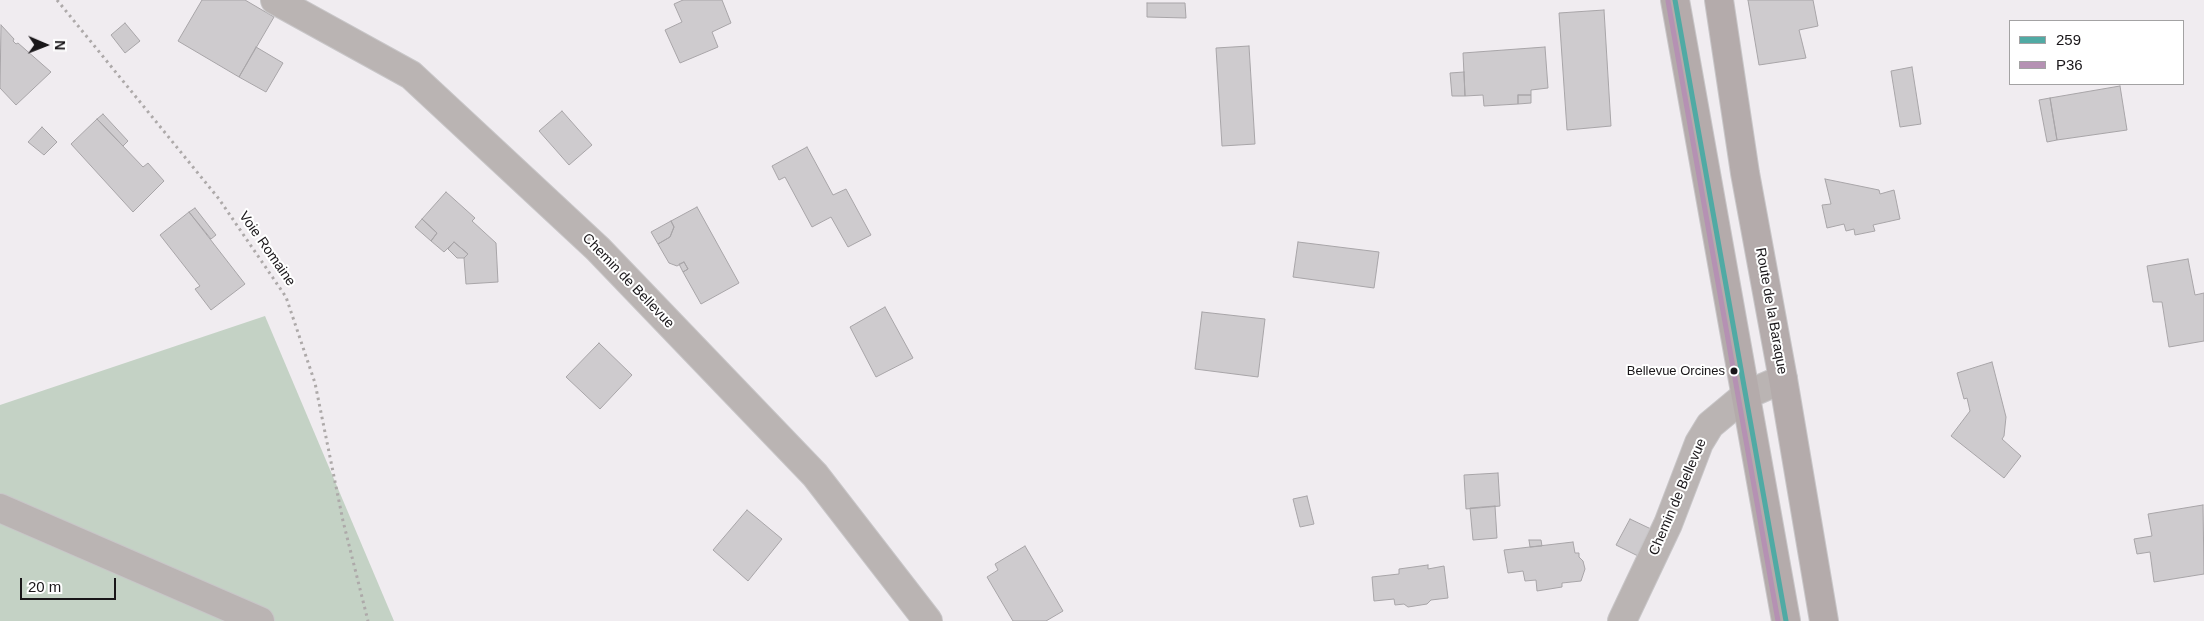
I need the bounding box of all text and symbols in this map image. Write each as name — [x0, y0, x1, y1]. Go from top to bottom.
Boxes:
north arrow — [20, 20, 70, 70]
legend — [2009, 20, 2184, 85]
text: 259 — [2056, 31, 2081, 48]
text: N — [52, 40, 68, 50]
text: P36 — [2056, 56, 2083, 73]
street label: Voie Romaine — [235, 208, 299, 290]
street label: Chemin de Bellevue — [578, 230, 678, 332]
street label: Route de la Baraque — [1752, 246, 1790, 376]
place label: Bellevue Orcines — [1627, 363, 1725, 379]
marker: Bellevue Orcines — [1729, 366, 1739, 376]
street label: Chemin de Bellevue — [1646, 436, 1710, 558]
scale bar — [22, 568, 119, 600]
text: 20 m — [28, 578, 61, 595]

